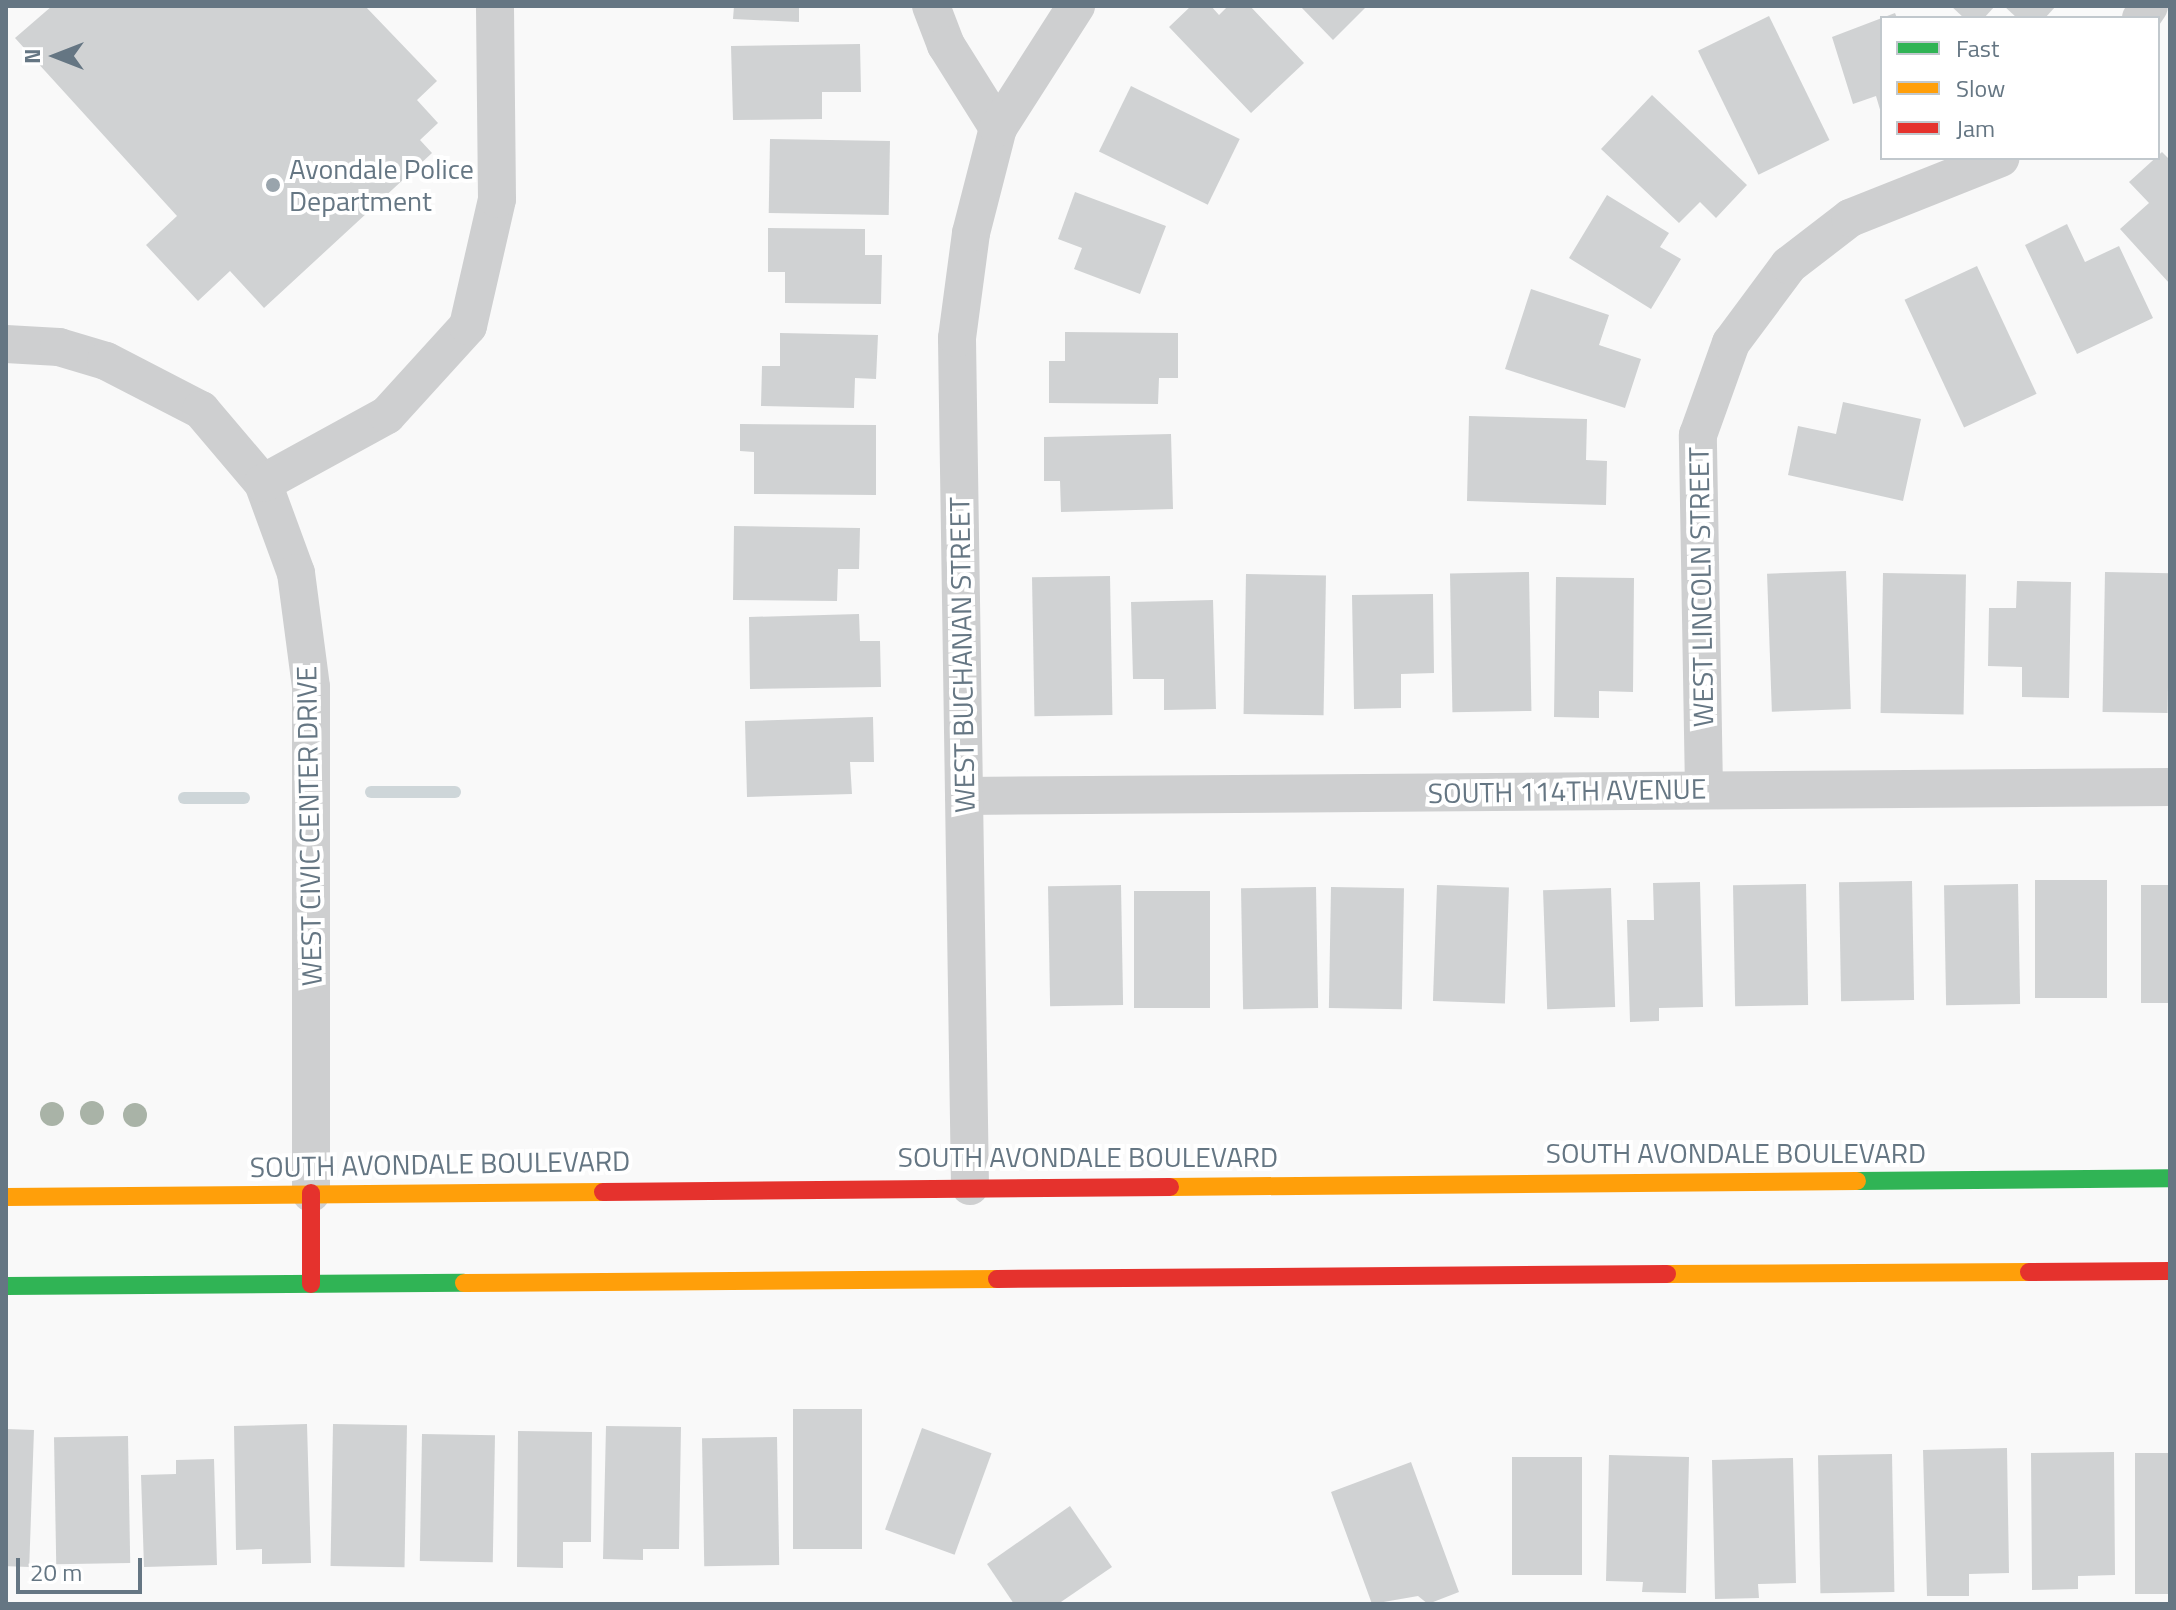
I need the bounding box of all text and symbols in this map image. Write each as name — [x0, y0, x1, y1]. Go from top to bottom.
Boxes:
north arrow — [16, 16, 96, 96]
legend — [1880, 16, 2160, 160]
text: Fast — [1956, 30, 1999, 66]
text: N — [15, 48, 49, 64]
text: Slow — [1956, 70, 2005, 106]
text: Jam — [1956, 110, 1995, 146]
place label: Avondale Police Department — [289, 152, 474, 218]
marker: Avondale Police Department — [264, 176, 282, 194]
street label: WEST LINCOLN STREET — [1682, 447, 1720, 727]
street label: WEST BUCHANAN STREET — [942, 497, 982, 813]
street label: WEST CIVIC CENTER DRIVE — [289, 666, 329, 986]
street label: SOUTH 114TH AVENUE — [1428, 772, 1706, 810]
street label: SOUTH AVONDALE BOULEVARD — [1546, 1136, 1926, 1170]
street label: SOUTH AVONDALE BOULEVARD — [898, 1140, 1278, 1174]
street label: SOUTH AVONDALE BOULEVARD — [250, 1144, 630, 1184]
scale bar — [20, 1542, 146, 1592]
text: 20 m — [30, 1554, 82, 1590]

